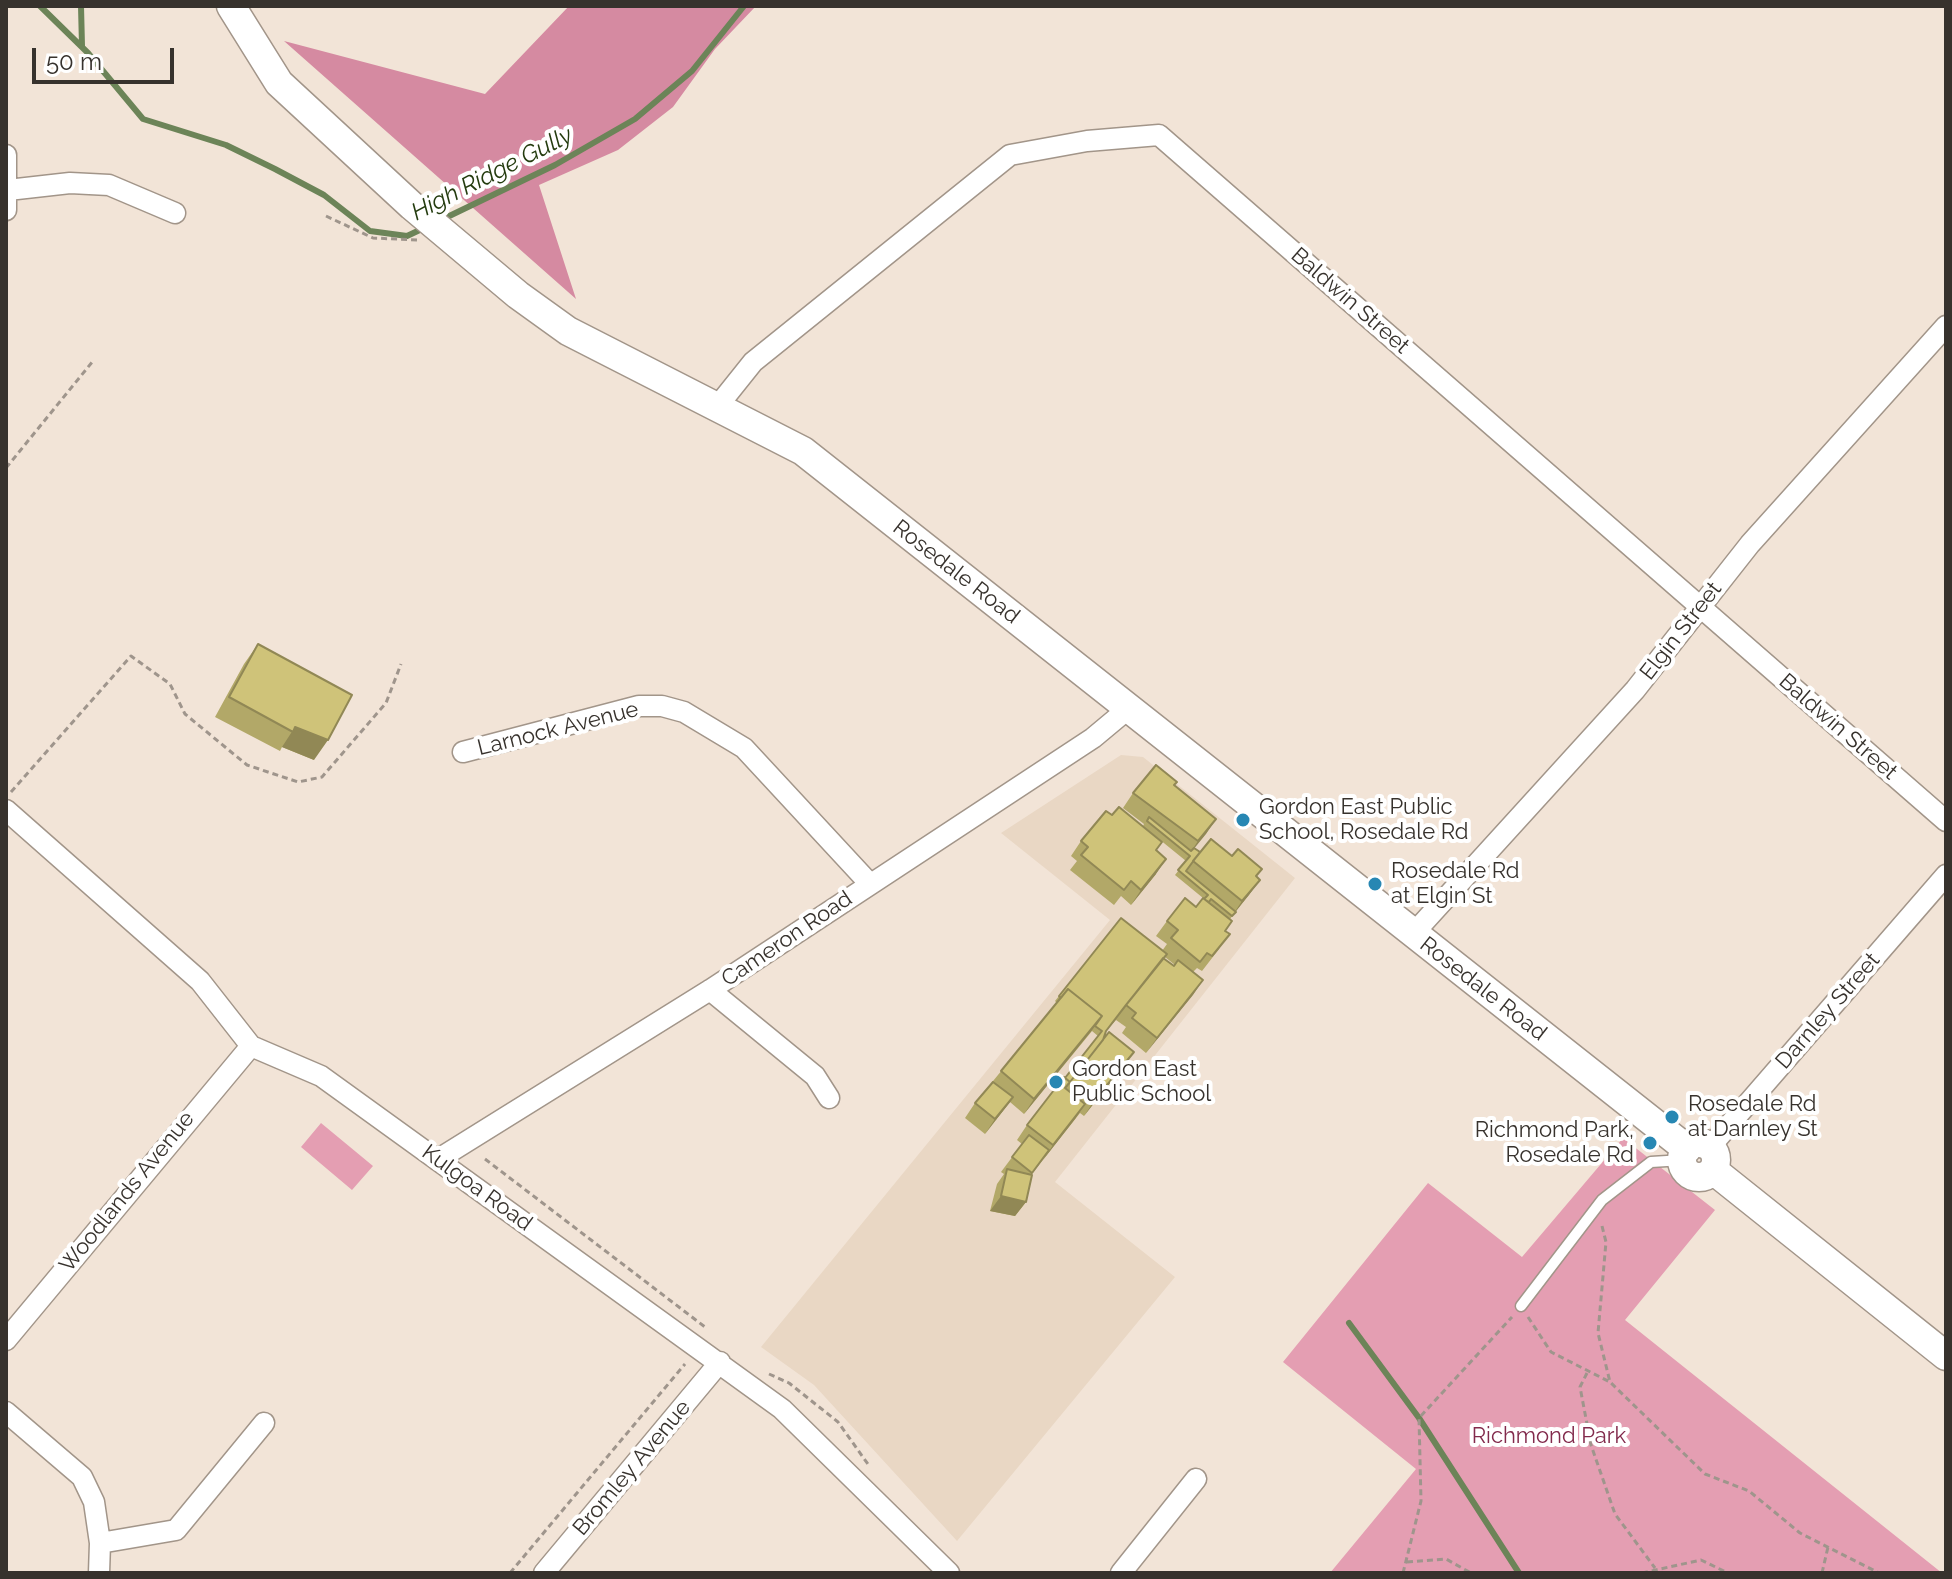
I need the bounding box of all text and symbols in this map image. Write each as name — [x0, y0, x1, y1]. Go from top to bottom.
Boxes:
scale bar — [36, 32, 178, 82]
text: 50 m — [46, 47, 102, 76]
water label: High Ridge Gully — [407, 121, 577, 227]
street label: Baldwin Street — [1285, 242, 1415, 360]
street label: Rosedale Road — [887, 514, 1025, 630]
street label: Elgin Street — [1635, 577, 1727, 685]
street label: Baldwin Street — [1773, 668, 1903, 786]
street label: Larnock Avenue — [475, 696, 641, 762]
place label: Gordon East Public School, Rosedale Rd — [1259, 794, 1469, 846]
marker: Gordon East Public School, Rosedale Rd — [1234, 811, 1252, 829]
place label: Rosedale Rd at Elgin St — [1391, 858, 1520, 910]
marker: Rosedale Rd at Elgin St — [1366, 875, 1384, 893]
street label: Cameron Road — [717, 886, 857, 992]
street label: Rosedale Road — [1414, 931, 1552, 1047]
street label: Darnley Street — [1770, 948, 1886, 1074]
place label: Gordon East Public School — [1072, 1056, 1211, 1108]
marker: Gordon East Public School — [1047, 1073, 1065, 1091]
place label: Rosedale Rd at Darnley St — [1688, 1091, 1818, 1142]
street label: Woodlands Avenue — [54, 1106, 200, 1278]
marker: Rosedale Rd at Darnley St — [1663, 1108, 1681, 1126]
place label: Richmond Park, Rosedale Rd — [1475, 1117, 1634, 1168]
marker: Richmond Park, Rosedale Rd — [1641, 1134, 1659, 1152]
street label: Kulgoa Road — [417, 1139, 537, 1237]
street label: Bromley Avenue — [568, 1395, 696, 1541]
park label: Richmond Park — [1472, 1423, 1626, 1449]

